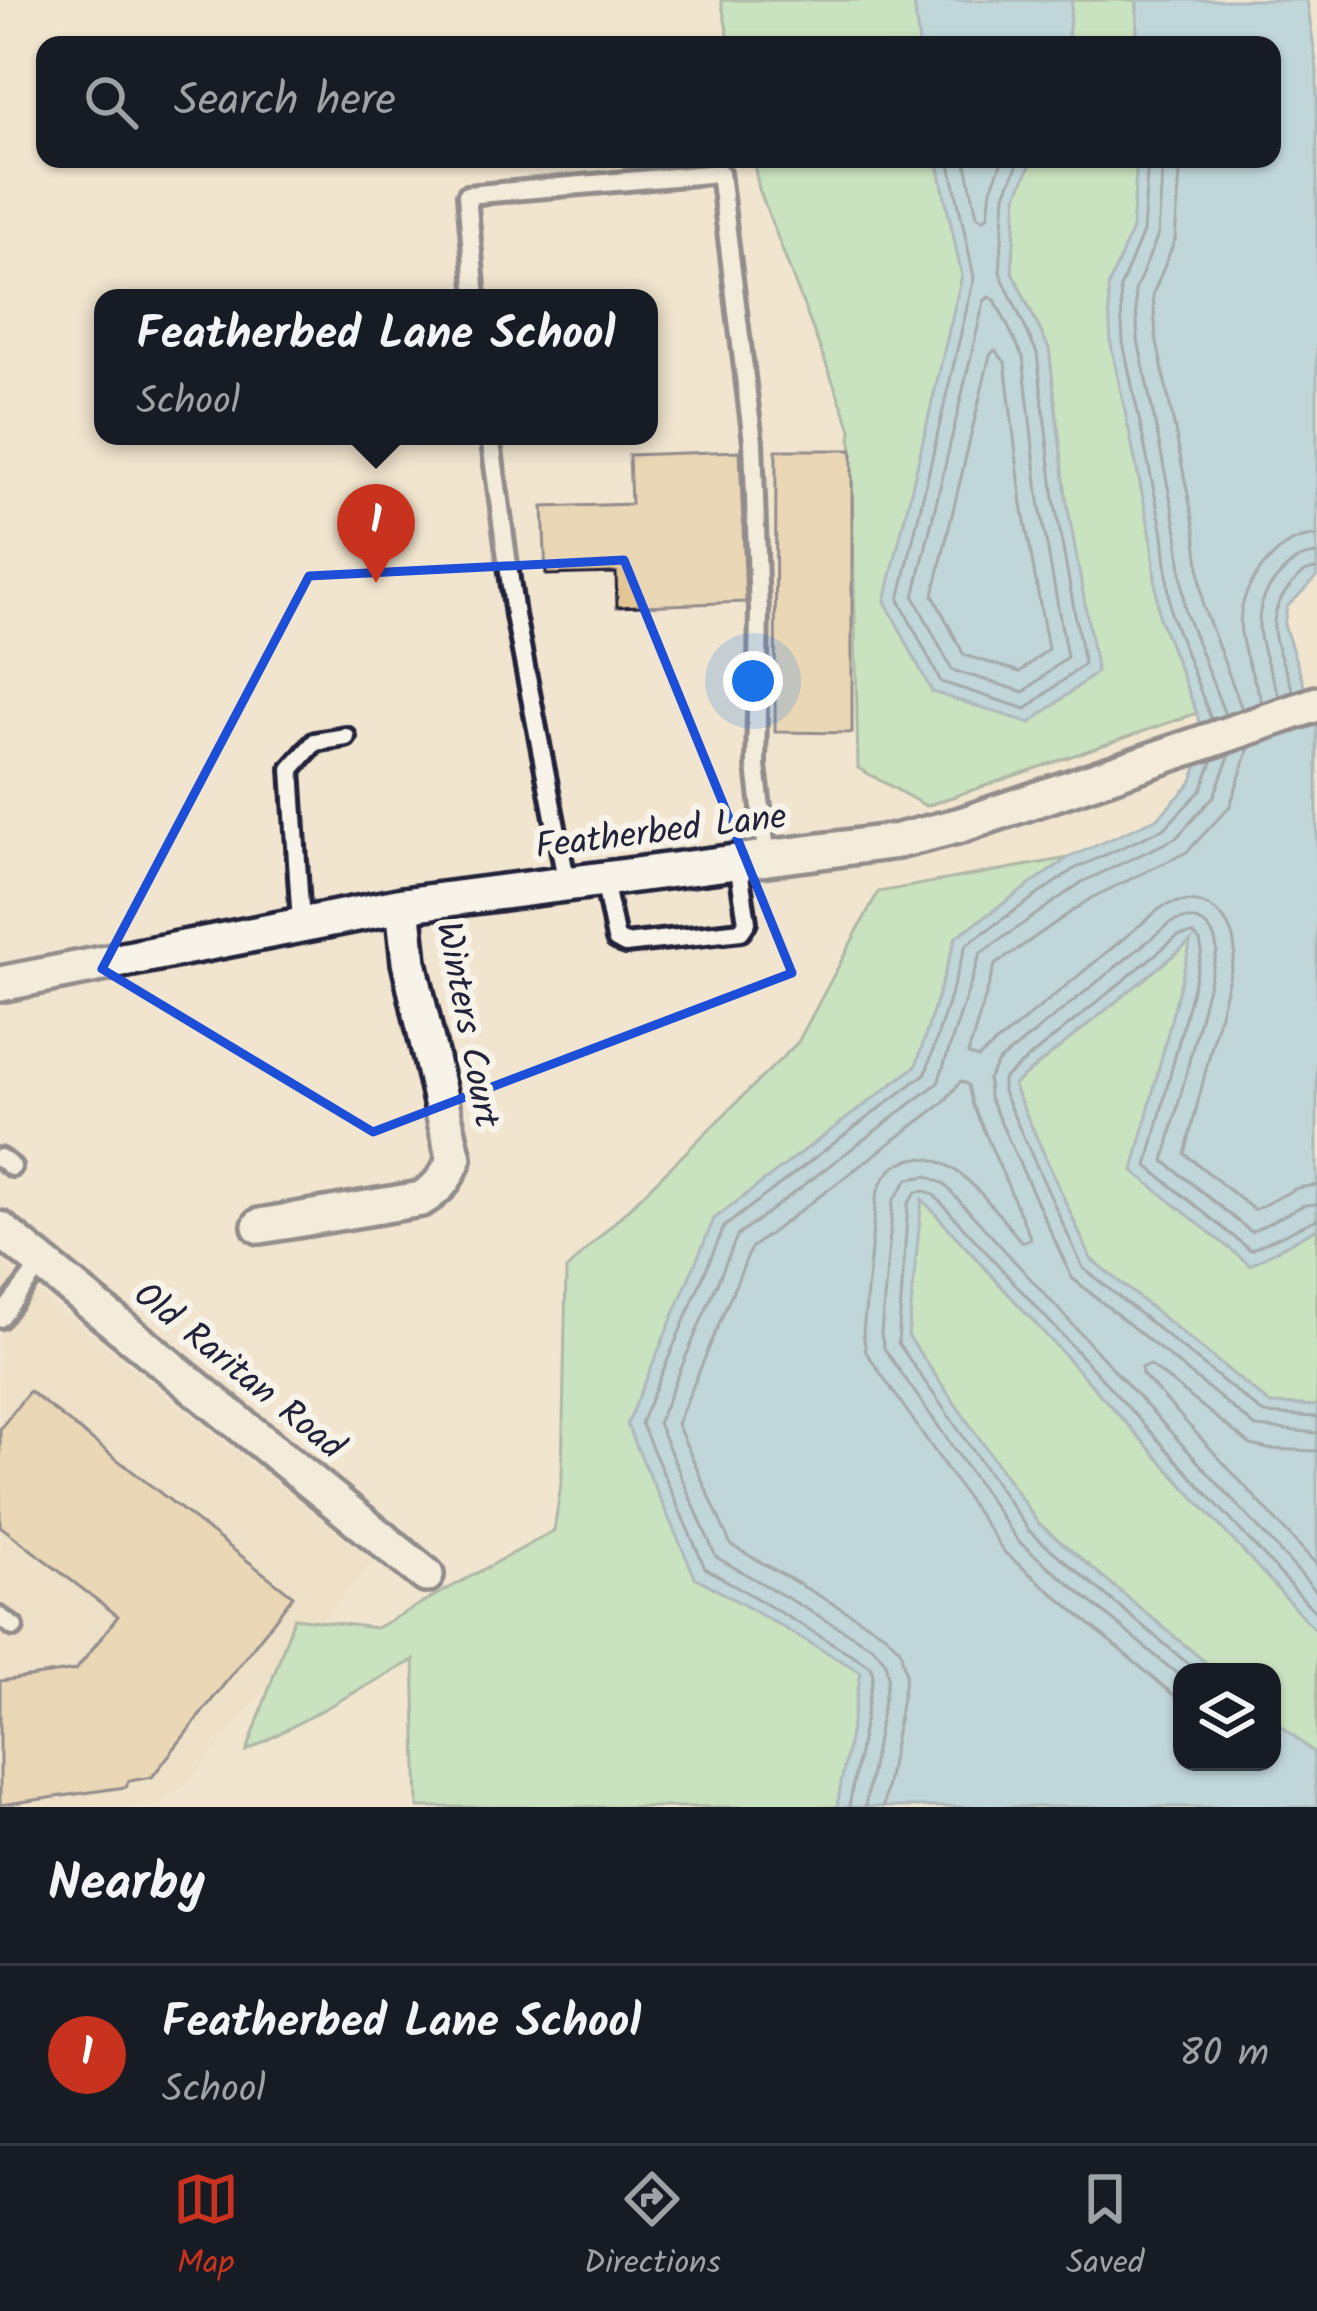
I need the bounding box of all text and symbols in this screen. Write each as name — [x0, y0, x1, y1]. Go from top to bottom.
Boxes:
search box — [36, 36, 1281, 168]
text: Search here — [174, 66, 396, 138]
icon: search — [78, 69, 144, 135]
popup — [94, 289, 658, 445]
text: Featherbed Lane School — [136, 300, 616, 372]
text: School — [136, 372, 240, 434]
pin: 1 — [337, 484, 415, 583]
your location — [723, 651, 783, 711]
street label: Featherbed Lane — [532, 789, 790, 877]
street label: Winters Court — [418, 917, 514, 1134]
street label: Old Raritan Road — [120, 1269, 357, 1476]
map controls — [1173, 1663, 1281, 1771]
button: layers — [1173, 1663, 1281, 1771]
text: Nearby — [48, 1845, 205, 1926]
text: Featherbed Lane School — [162, 1988, 641, 2060]
text: 1 — [81, 2024, 93, 2086]
text: 80 m — [1179, 2024, 1269, 2086]
text: School — [162, 2060, 266, 2122]
tab: Map — [173, 2166, 239, 2291]
tab: Directions — [584, 2166, 721, 2291]
tab: Saved — [1066, 2166, 1144, 2291]

